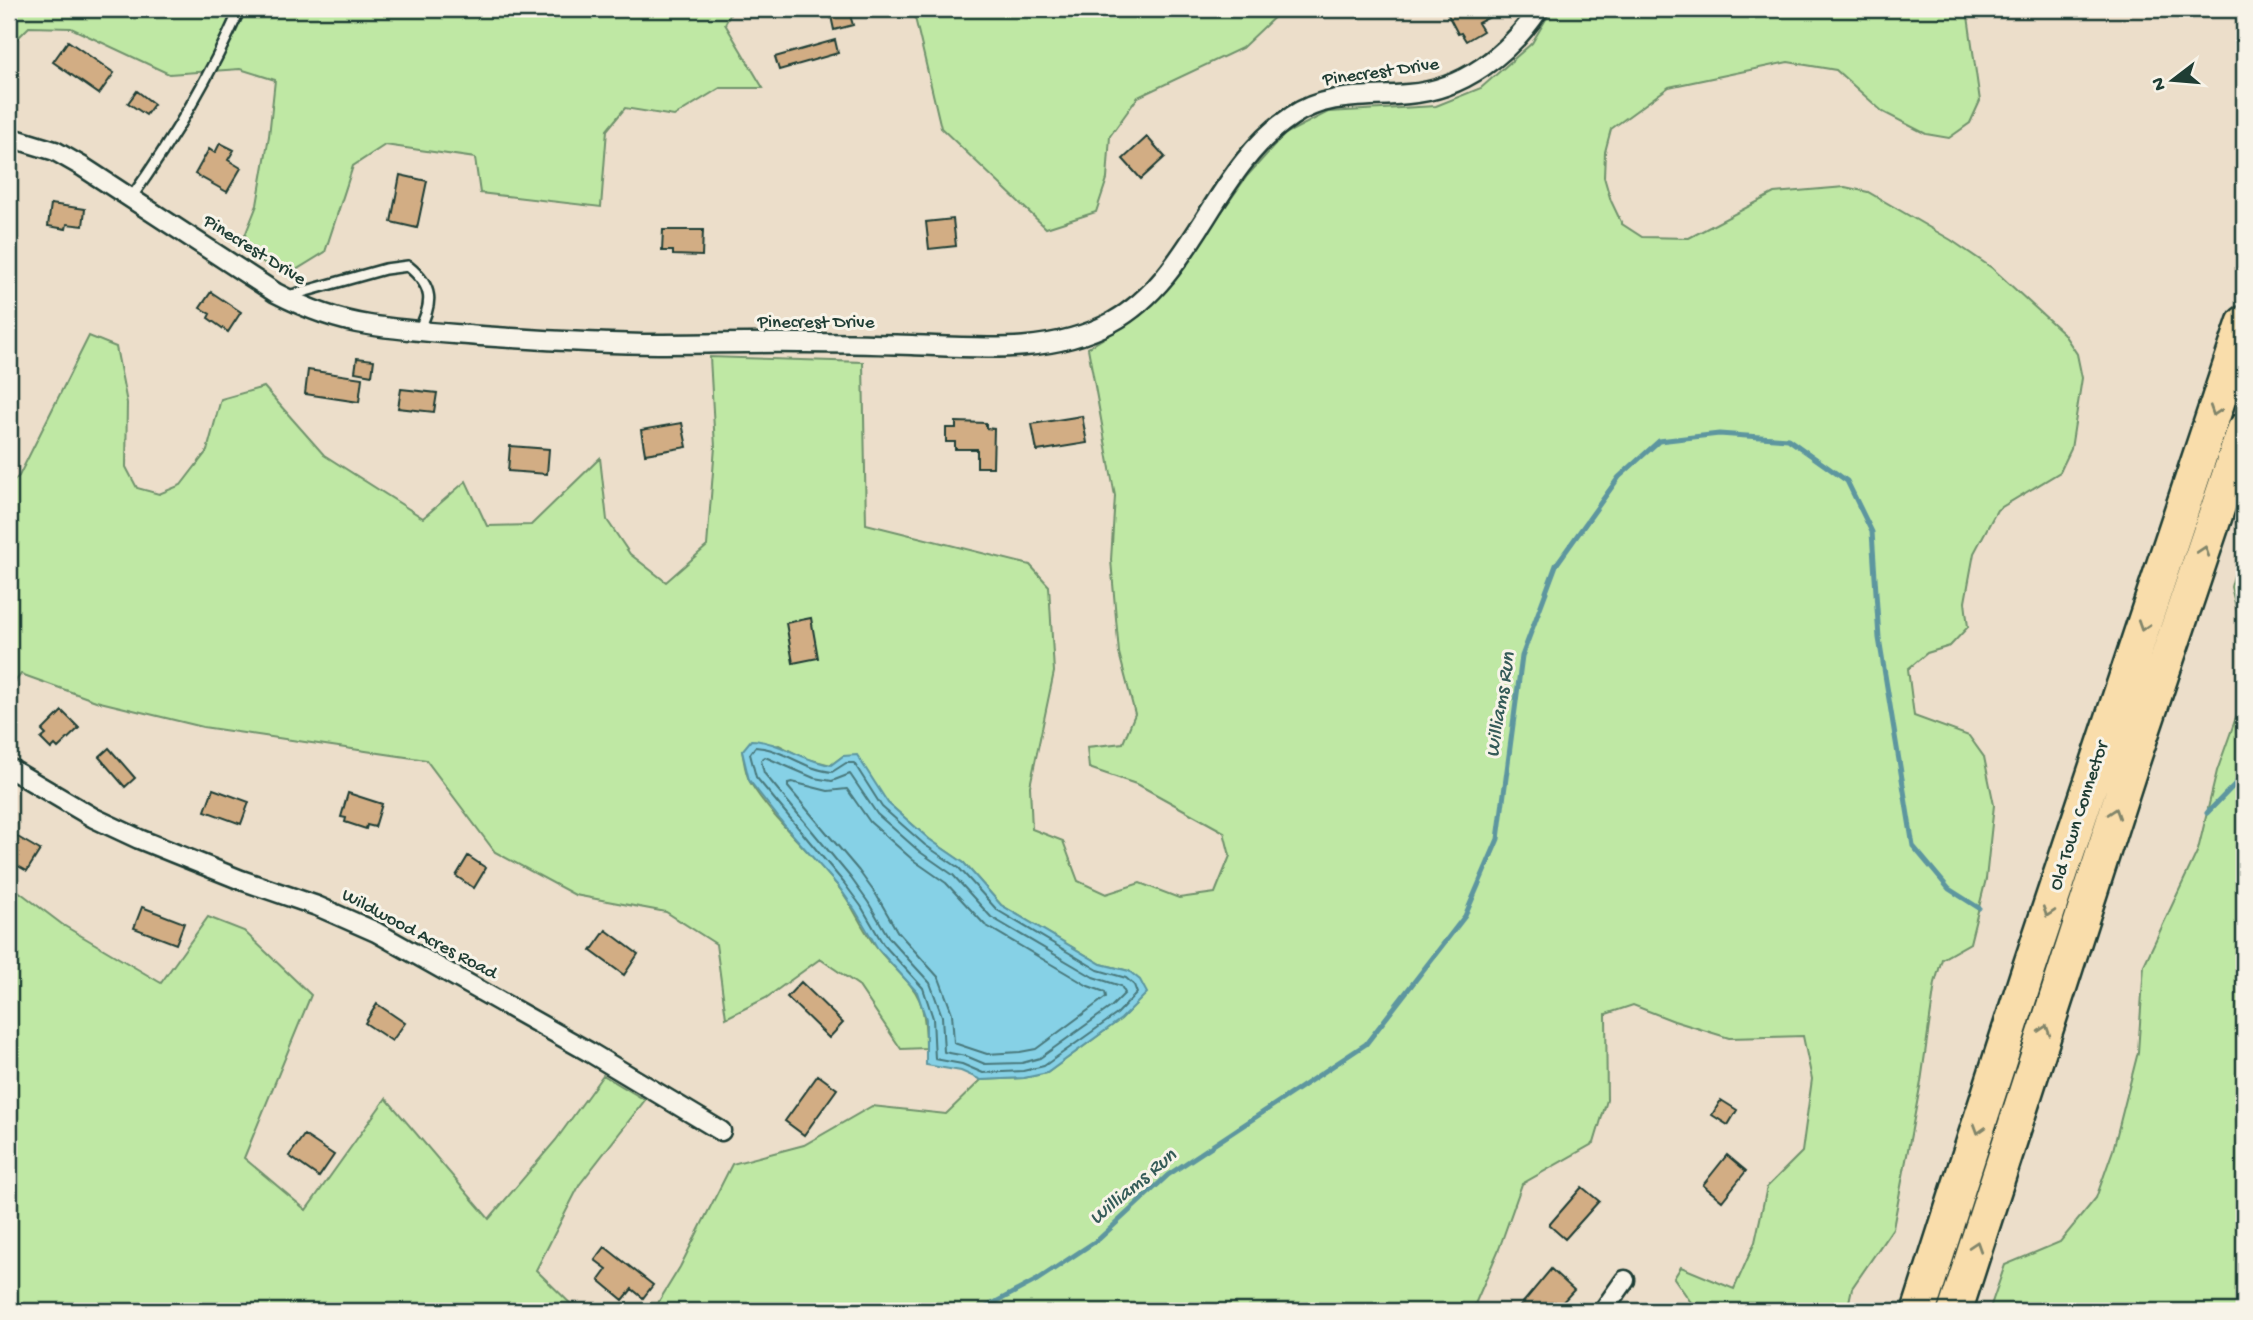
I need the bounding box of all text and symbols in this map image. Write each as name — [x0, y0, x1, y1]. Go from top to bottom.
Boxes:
north arrow — [2138, 46, 2208, 116]
street label: Pinecrest Drive — [1320, 53, 1441, 93]
text: N — [2147, 75, 2173, 93]
street label: Pinecrest Drive — [197, 210, 310, 292]
street label: Pinecrest Drive — [756, 312, 875, 335]
one-way arrow — [2209, 404, 2223, 416]
one-way arrow — [2196, 546, 2210, 558]
one-way arrow — [2137, 620, 2151, 632]
water label: Williams Run — [1481, 650, 1523, 759]
street label: Old Town Connector — [2045, 736, 2116, 893]
one-way arrow — [2107, 808, 2122, 820]
street label: Wildwood Acres Road — [337, 884, 502, 987]
one-way arrow — [2042, 905, 2056, 918]
one-way arrow — [2037, 1024, 2052, 1036]
one-way arrow — [1973, 1122, 1987, 1134]
water label: Williams Run — [1085, 1144, 1184, 1232]
one-way arrow — [1968, 1241, 1982, 1253]

